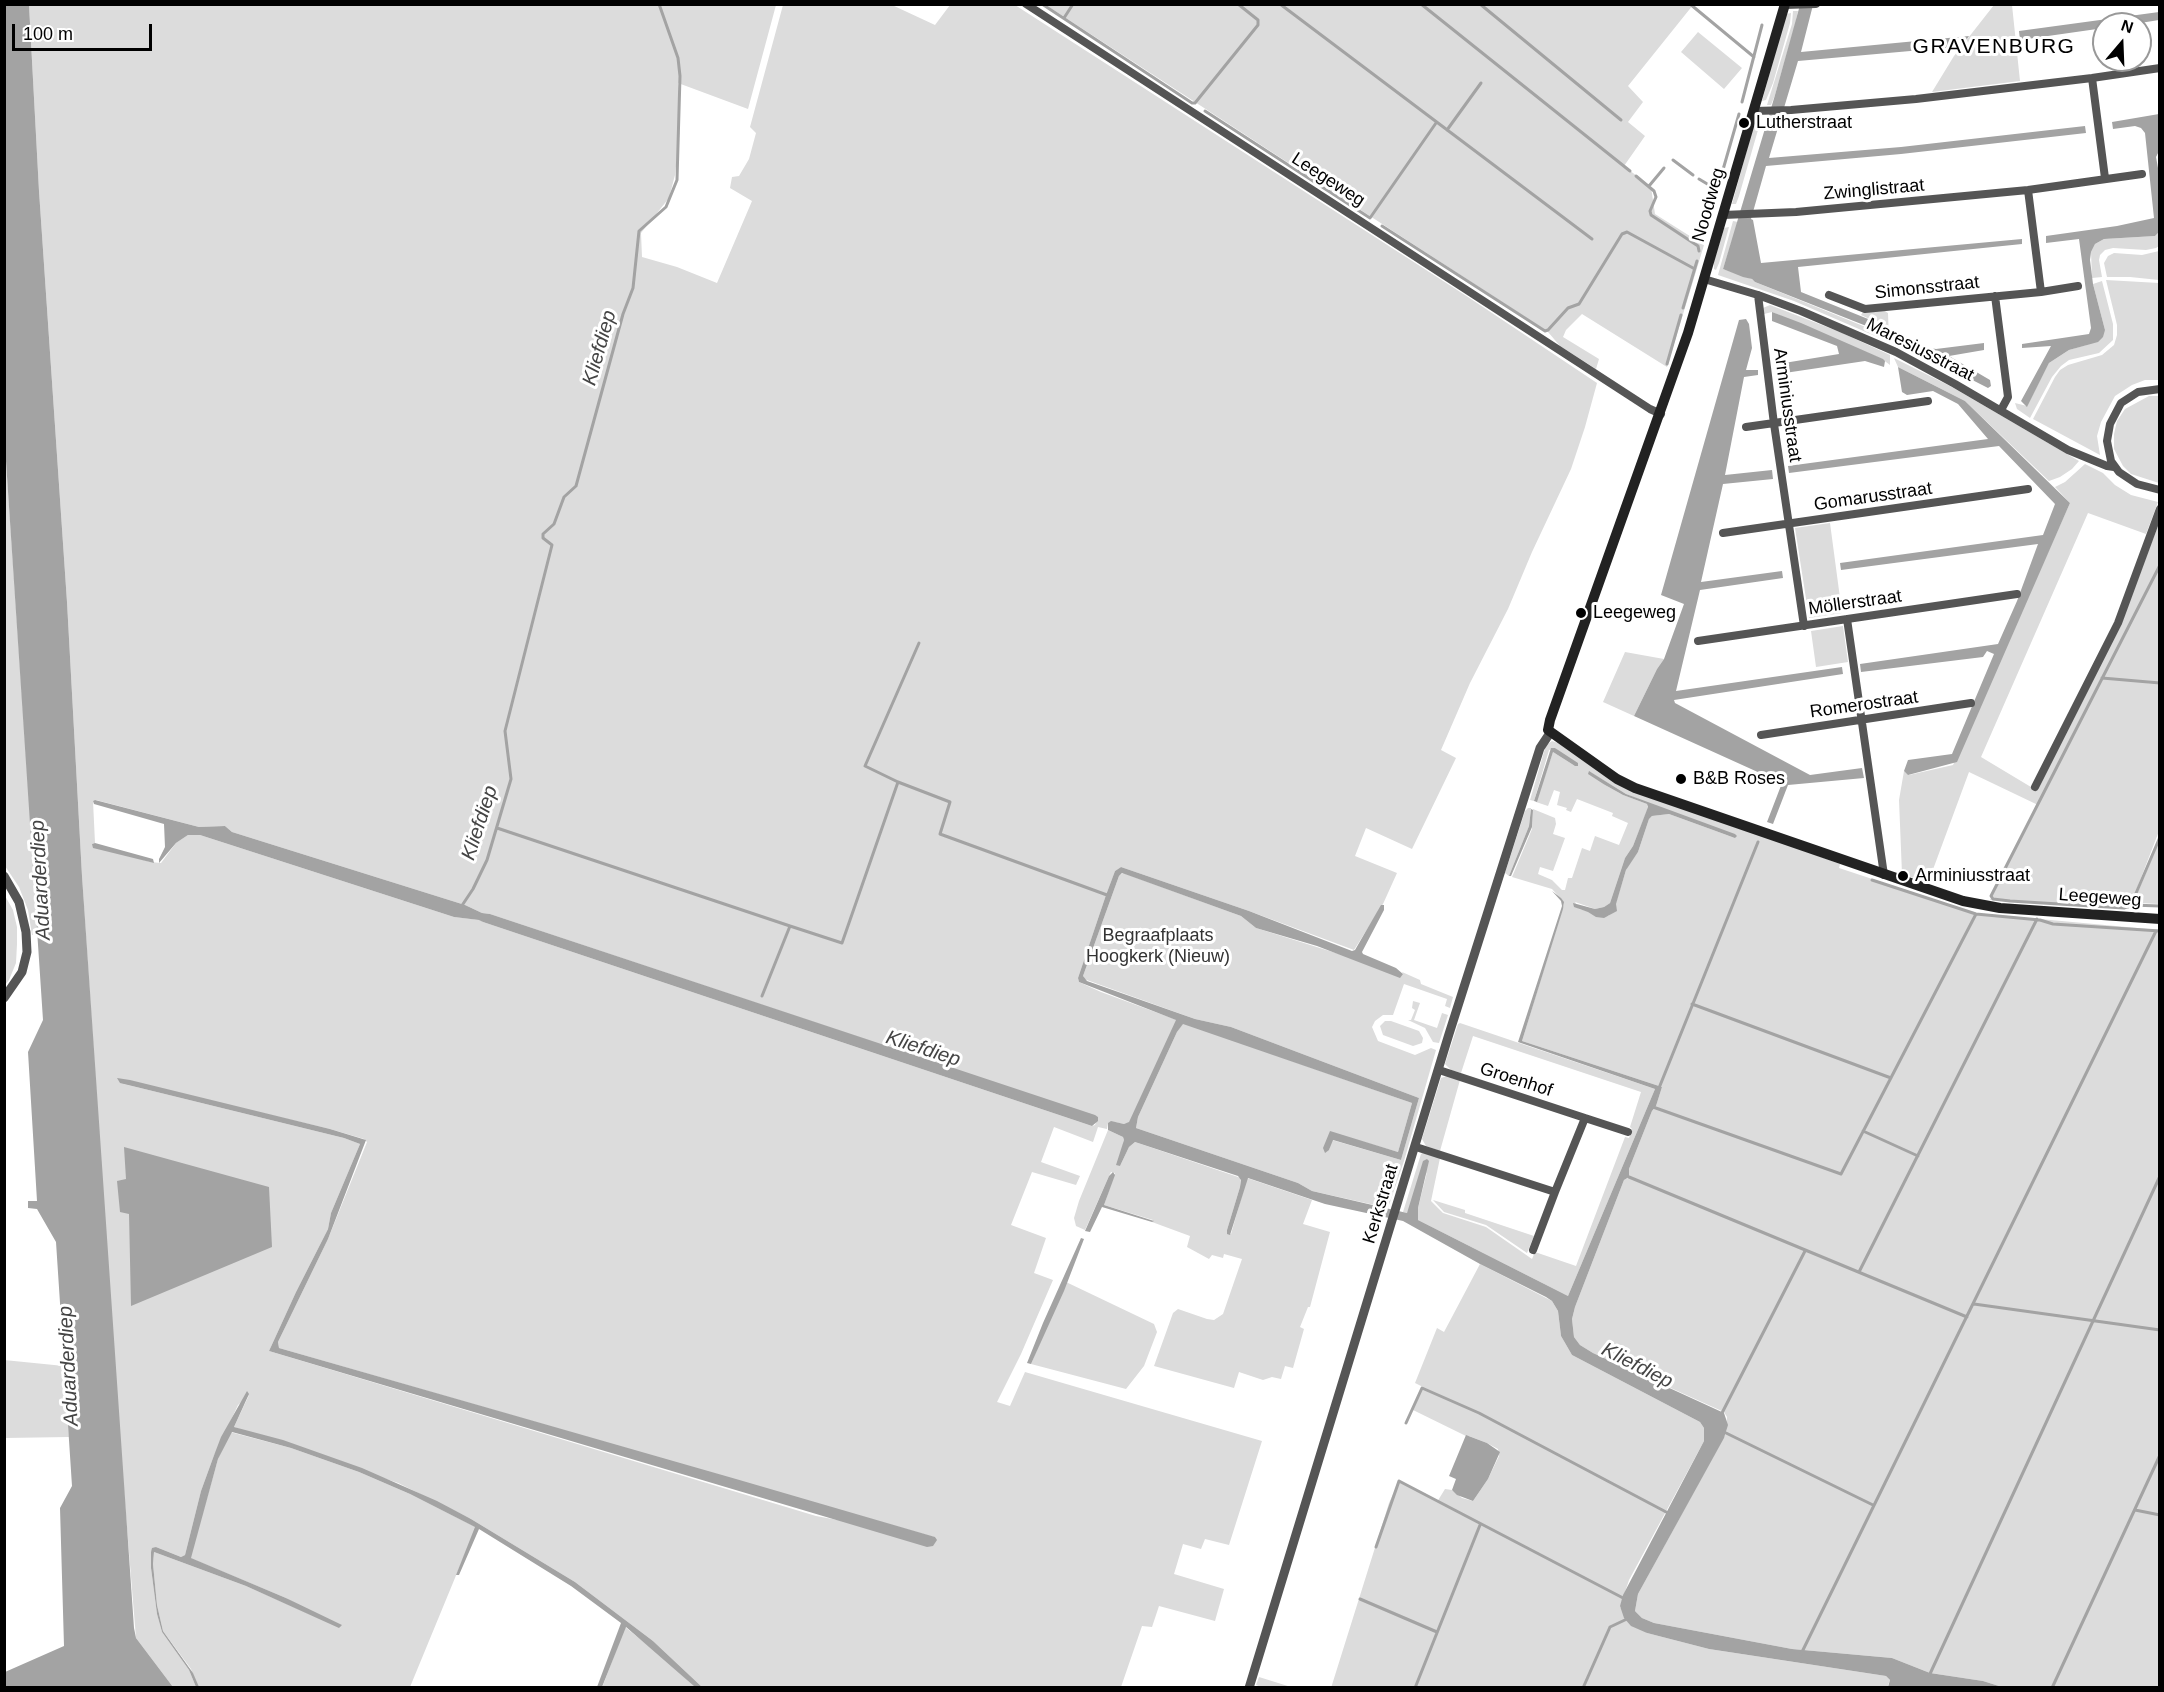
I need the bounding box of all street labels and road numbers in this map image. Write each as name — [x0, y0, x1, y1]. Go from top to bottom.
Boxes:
street label: Leegeweg — [1287, 148, 1369, 212]
street label: Noodweg — [1688, 165, 1730, 245]
street label: Zwinglistraat — [1823, 175, 1925, 205]
street label: Simonsstraat — [1874, 272, 1980, 304]
street label: Maresiusstraat — [1863, 314, 1977, 386]
street label: Arminiusstraat — [1768, 347, 1806, 463]
street label: Gomarusstraat — [1813, 478, 1933, 516]
street label: Möllerstraat — [1807, 586, 1903, 620]
street label: Romerostraat — [1809, 687, 1919, 723]
street label: Leegeweg — [2058, 884, 2142, 912]
street label: Groenhof — [1477, 1058, 1555, 1102]
street label: Kerkstraat — [1359, 1162, 1403, 1246]

